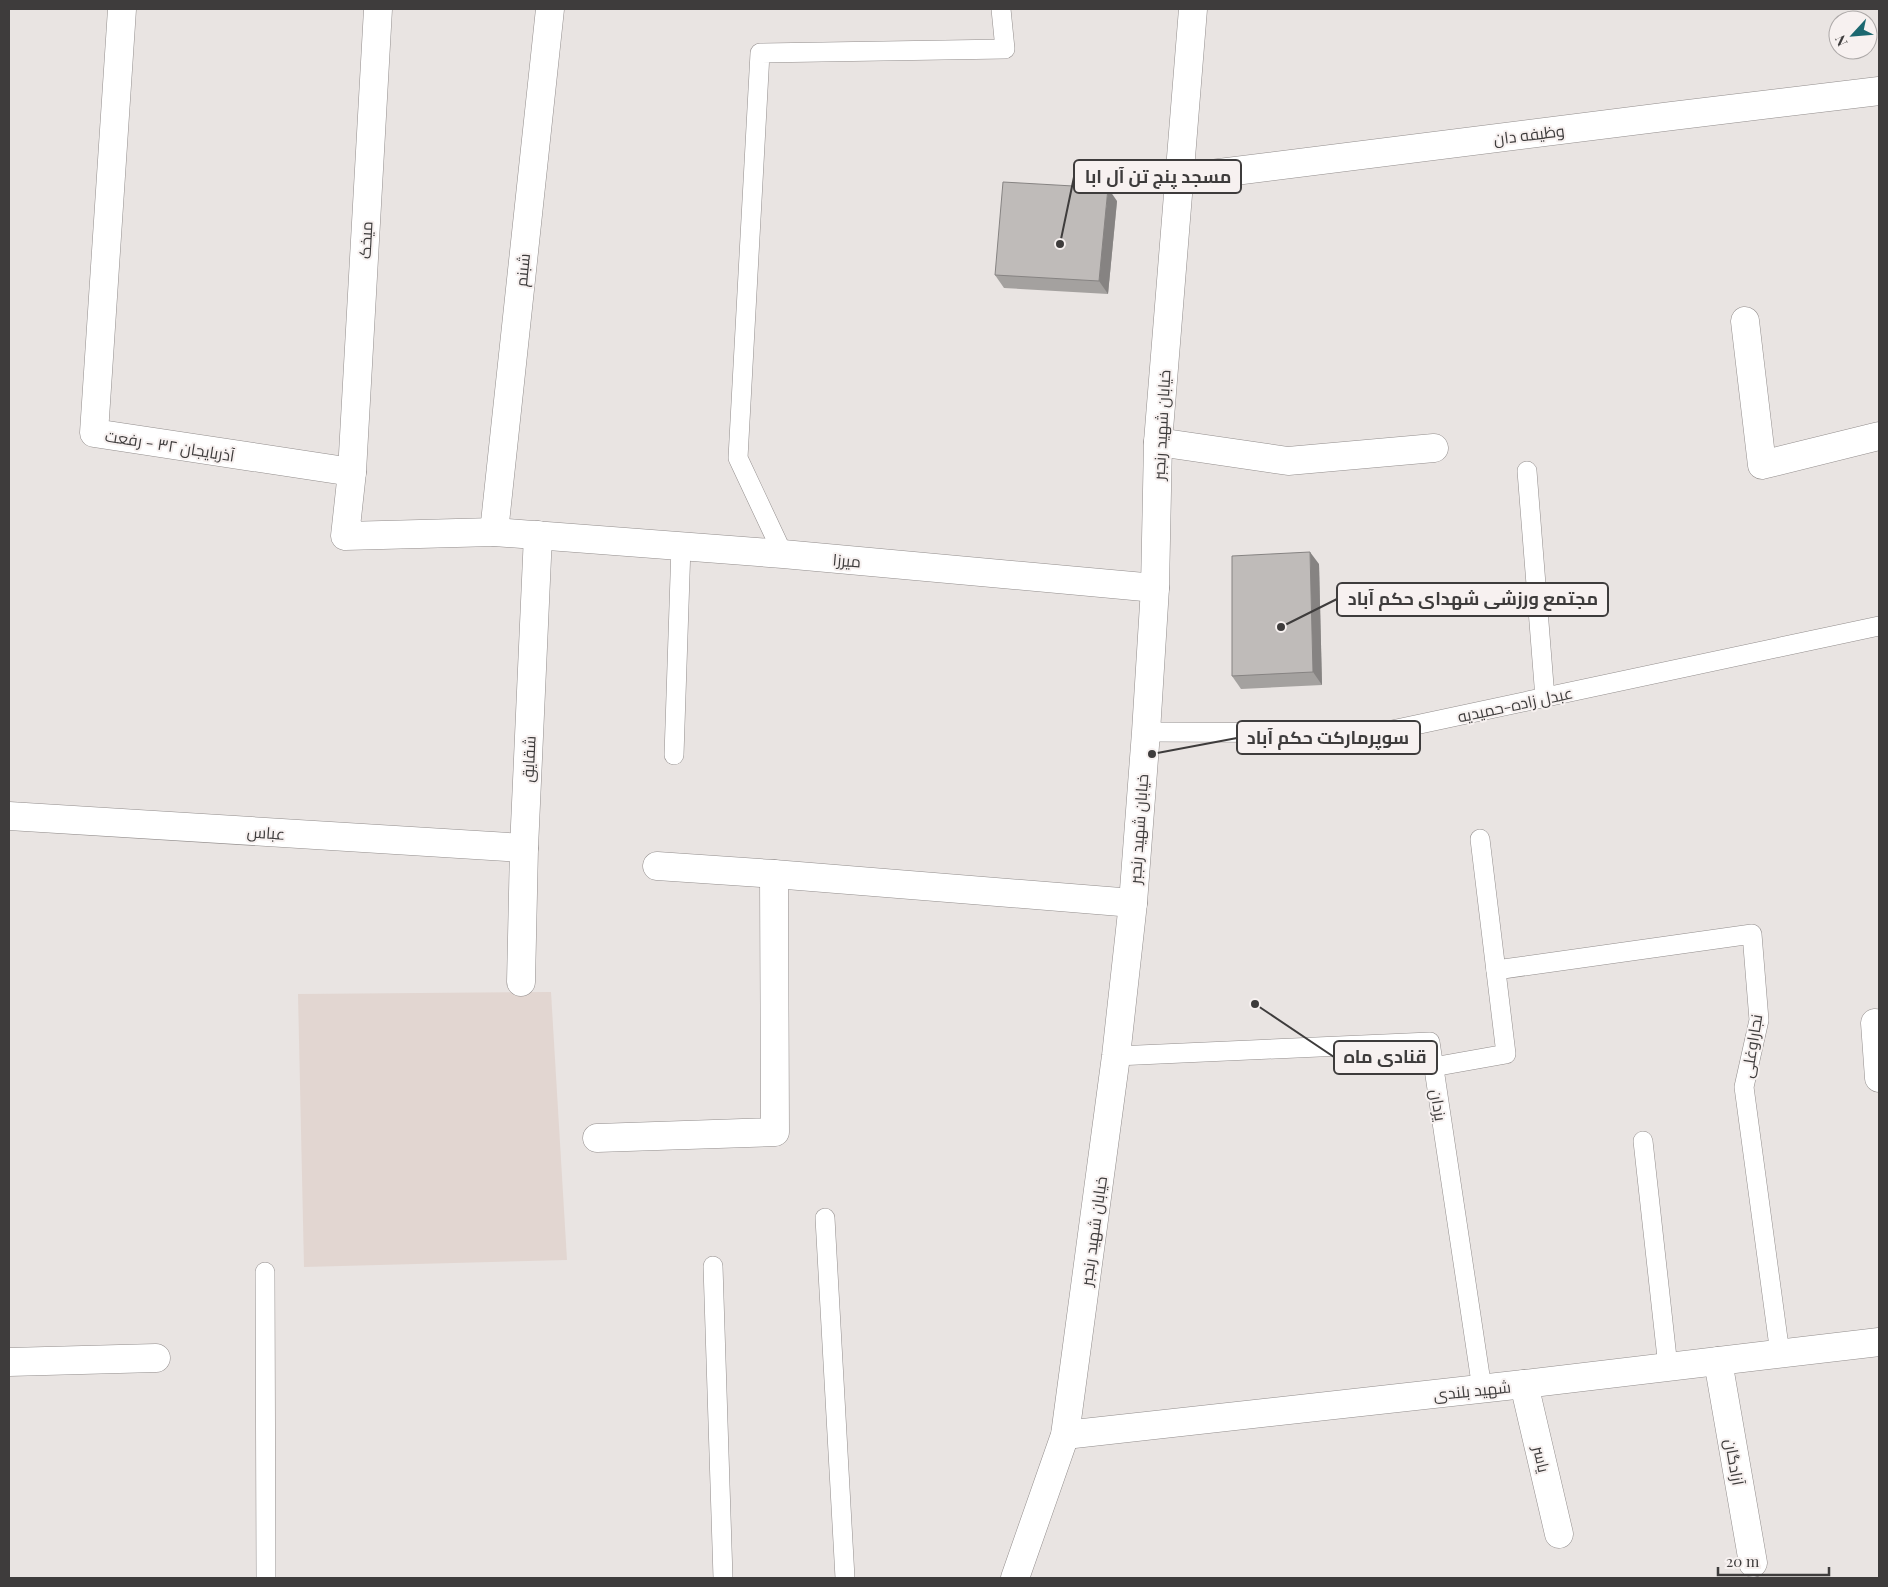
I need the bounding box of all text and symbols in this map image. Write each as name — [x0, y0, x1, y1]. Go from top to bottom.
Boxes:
north arrow — [1828, 10, 1878, 60]
text: N — [1830, 32, 1852, 50]
street label: وظیفه دان — [1492, 119, 1566, 150]
callout: مسجد پنج تن آل ابا — [1074, 160, 1241, 193]
text: مسجد پنج تن آل ابا — [1085, 164, 1231, 189]
street label: میخک — [354, 221, 376, 259]
street label: شبنم — [510, 252, 536, 288]
street label: خیابان شهید رنجبر — [1148, 369, 1175, 482]
street label: آذربایجان ۳۲ - رفعت — [104, 424, 237, 467]
street label: میرزا — [832, 548, 862, 572]
callout: مجتمع ورزشی شهدای حکم آباد — [1337, 583, 1608, 616]
text: مجتمع ورزشی شهدای حکم آباد — [1348, 586, 1598, 611]
street label: عبدل زاده-حمیدیه — [1455, 682, 1575, 727]
callout: سوپرمارکت حکم آباد — [1237, 721, 1420, 754]
text: سوپرمارکت حکم آباد — [1247, 725, 1409, 750]
street label: شقایق — [516, 735, 541, 783]
street label: خیابان شهید رنجبر — [1124, 773, 1153, 886]
street label: عباس — [246, 820, 286, 845]
street label: نجاراوغلی — [1736, 1013, 1767, 1080]
callout: قنادی ماه — [1334, 1041, 1437, 1074]
text: قنادی ماه — [1343, 1044, 1427, 1068]
street label: یزدان — [1425, 1088, 1452, 1123]
street label: خیابان شهید رنجبر — [1075, 1175, 1112, 1288]
street label: شهید بلندی — [1432, 1375, 1512, 1406]
street label: آزادگان — [1720, 1437, 1750, 1488]
street label: یاسر — [1529, 1443, 1555, 1475]
scale bar — [1718, 1544, 1829, 1576]
text: 20 m — [1726, 1551, 1760, 1571]

